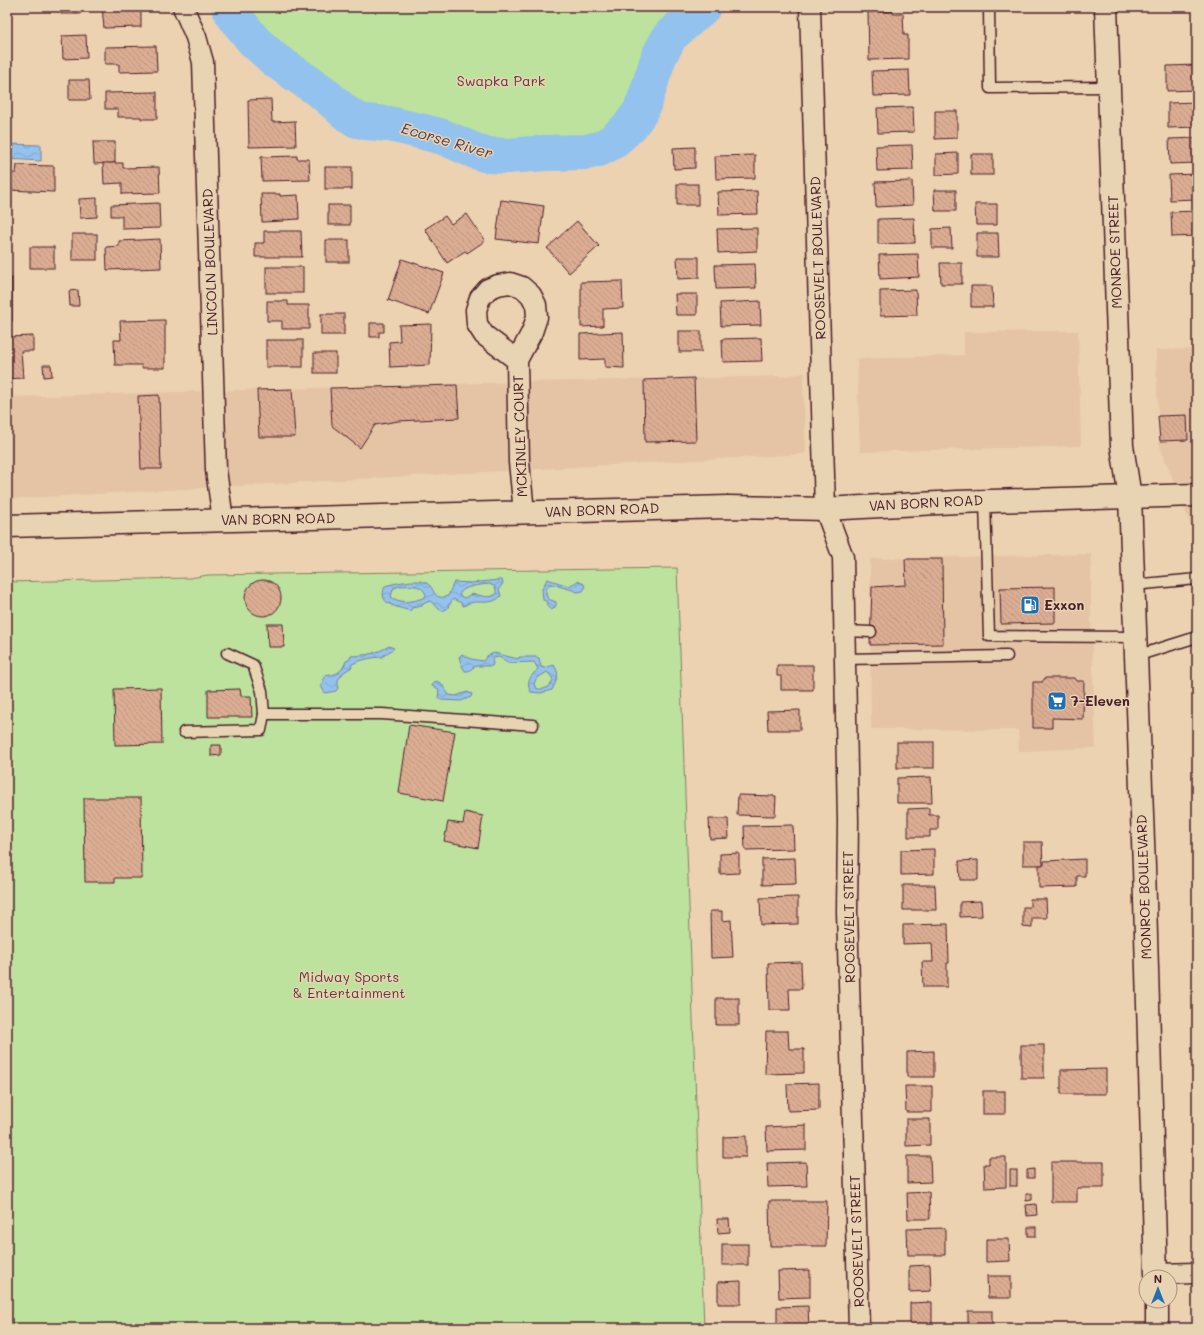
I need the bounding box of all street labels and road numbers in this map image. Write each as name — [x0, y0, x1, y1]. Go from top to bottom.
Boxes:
street label: ROOSEVELT BOULEVARD — [805, 176, 830, 340]
street label: LINCOLN BOULEVARD — [197, 188, 222, 336]
street label: MONROE STREET — [1103, 195, 1126, 309]
street label: MCKINLEY COURT — [508, 374, 531, 497]
street label: VAN BORN ROAD — [868, 490, 984, 515]
street label: VAN BORN ROAD — [545, 498, 659, 521]
street label: VAN BORN ROAD — [221, 508, 335, 529]
street label: MONROE BOULEVARD — [1131, 814, 1156, 960]
street label: ROOSEVELT STREET — [838, 851, 859, 983]
street label: ROOSEVELT STREET — [845, 1174, 868, 1307]

